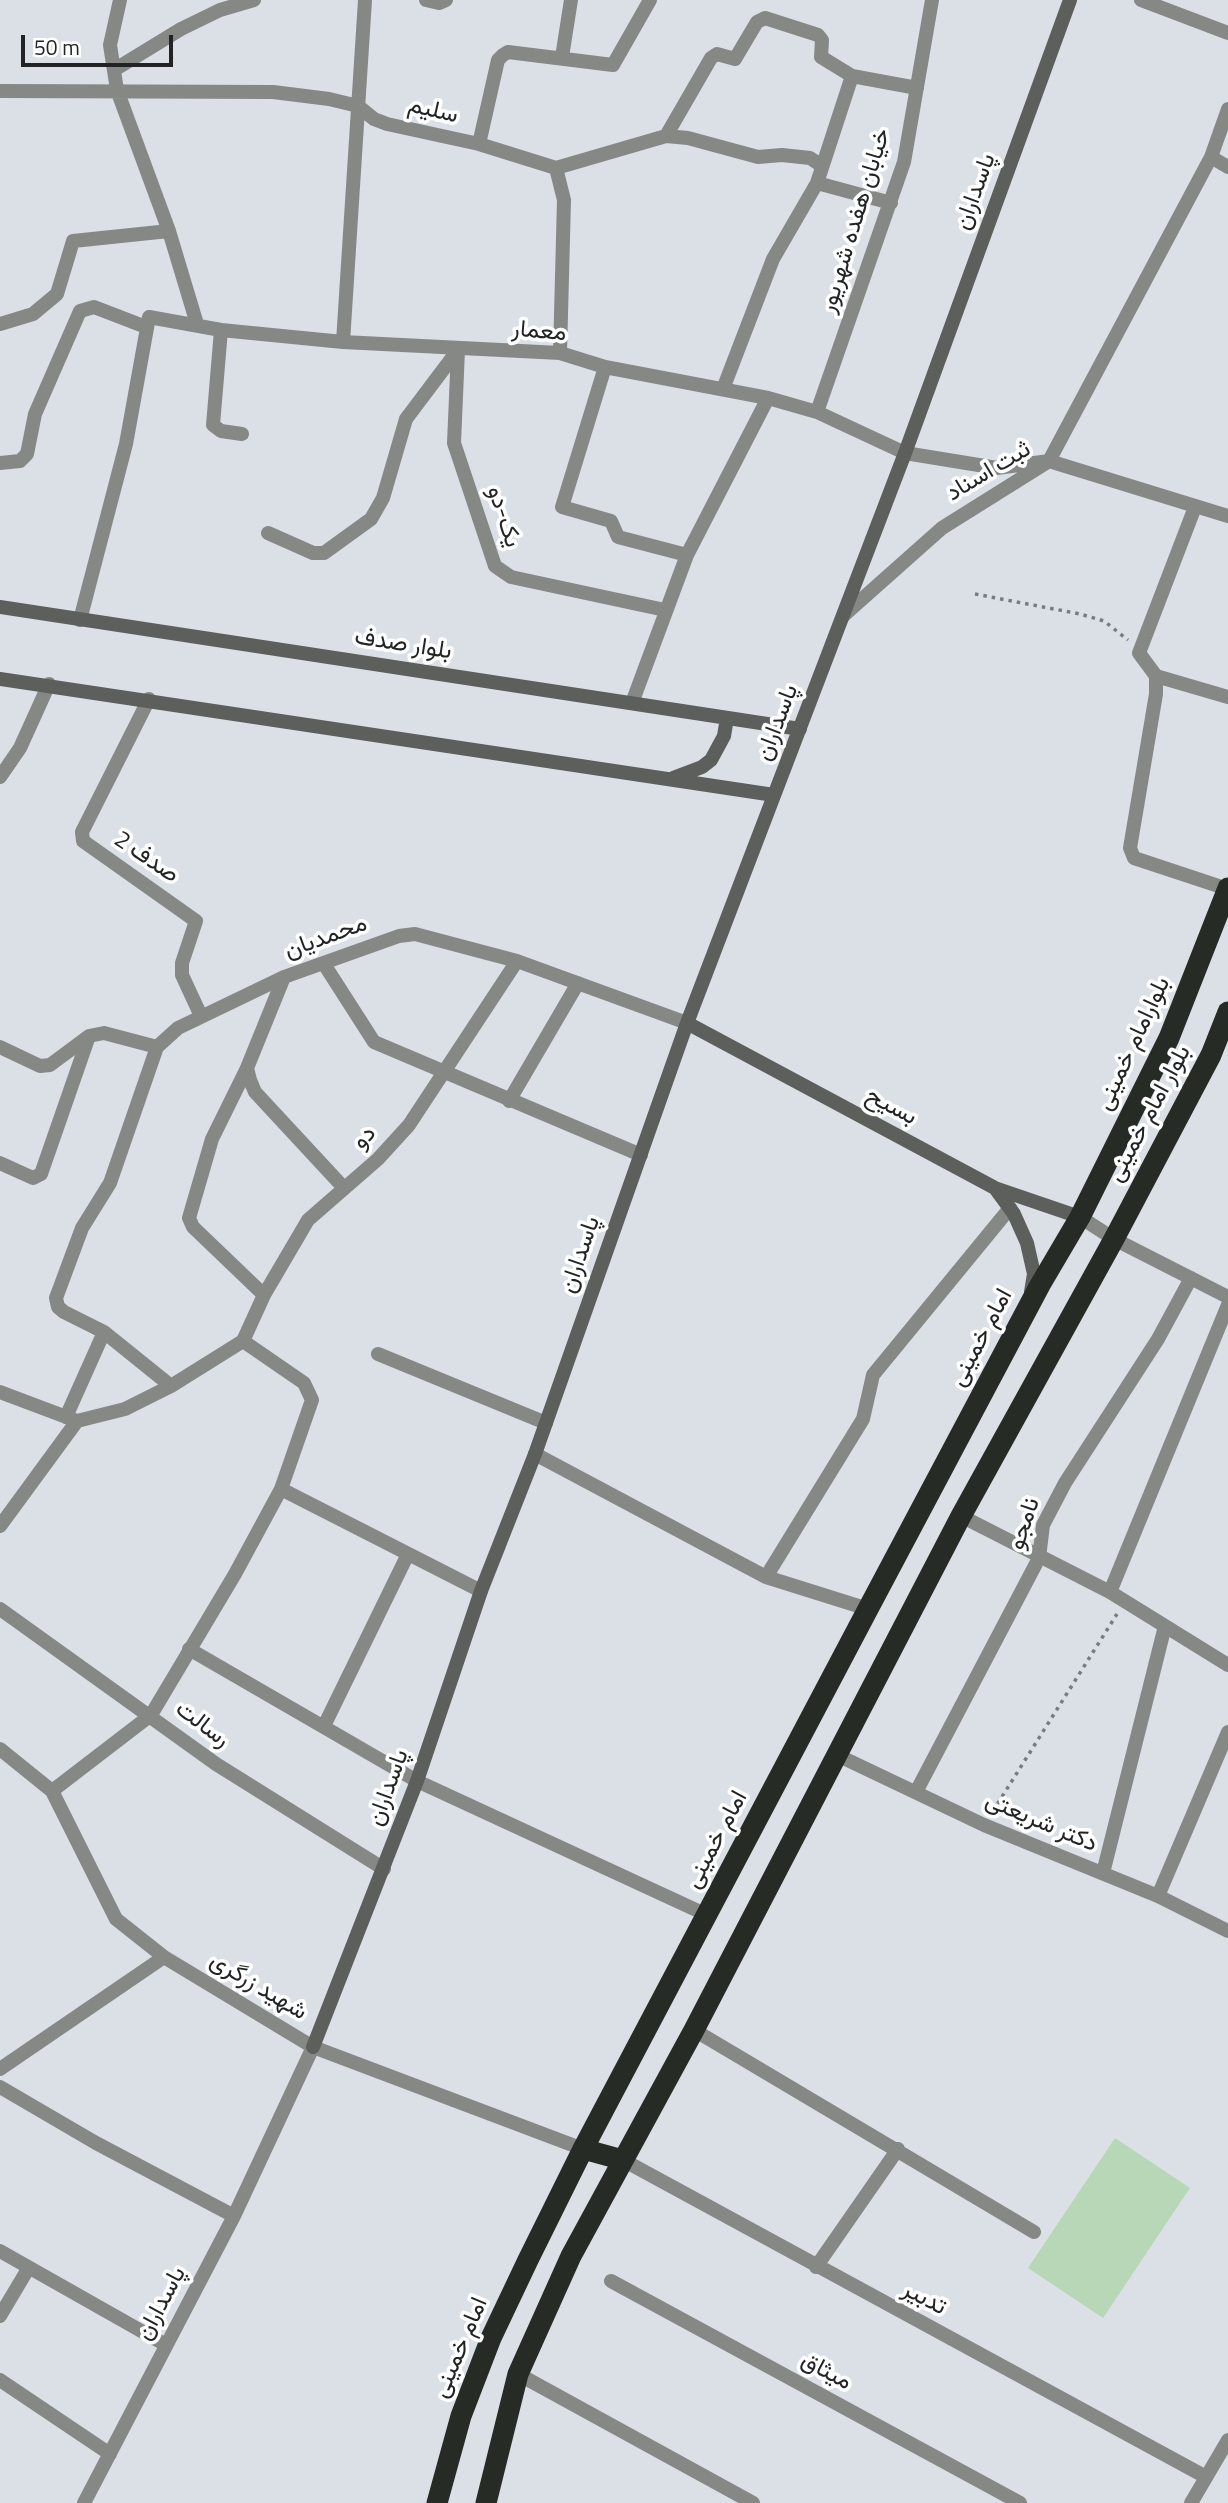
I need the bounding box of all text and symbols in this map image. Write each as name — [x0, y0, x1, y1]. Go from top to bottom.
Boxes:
scale bar — [24, 21, 177, 65]
text: 50 m — [34, 31, 80, 63]
street label: سلیم — [405, 91, 461, 131]
street label: خیابان هفده شهریور — [814, 125, 898, 317]
street label: پاسداران — [949, 150, 1003, 234]
street label: معمار — [510, 315, 568, 349]
street label: ثبت اسناد — [941, 436, 1037, 508]
street label: یک-دو — [480, 483, 526, 551]
street label: بلوار صدف — [352, 623, 454, 667]
street label: پاسداران — [750, 681, 806, 765]
street label: صدف 2 — [108, 826, 184, 890]
street label: محمدیان — [281, 910, 371, 966]
street label: بلوارامام خمینی — [1091, 973, 1177, 1115]
street label: بلوار امام خمینی — [1102, 1041, 1198, 1187]
street label: بسیح — [860, 1082, 922, 1132]
street label: دو — [347, 1120, 383, 1156]
street label: پاسداران — [554, 1213, 608, 1297]
street label: امام خمینی — [944, 1284, 1020, 1392]
street label: نامجو — [1003, 1494, 1047, 1554]
street label: رسالت — [169, 1695, 235, 1755]
street label: پاسداران — [362, 1746, 416, 1830]
street label: امام خمینی — [679, 1786, 755, 1894]
street label: دکتر شریعتی — [981, 1787, 1101, 1859]
street label: شهید زرگری — [204, 1947, 312, 2027]
street label: پاسداران — [131, 2262, 193, 2346]
street label: تدبیر — [897, 2275, 951, 2323]
street label: امام خمینی — [427, 2293, 495, 2403]
street label: میثاق — [796, 2347, 856, 2397]

